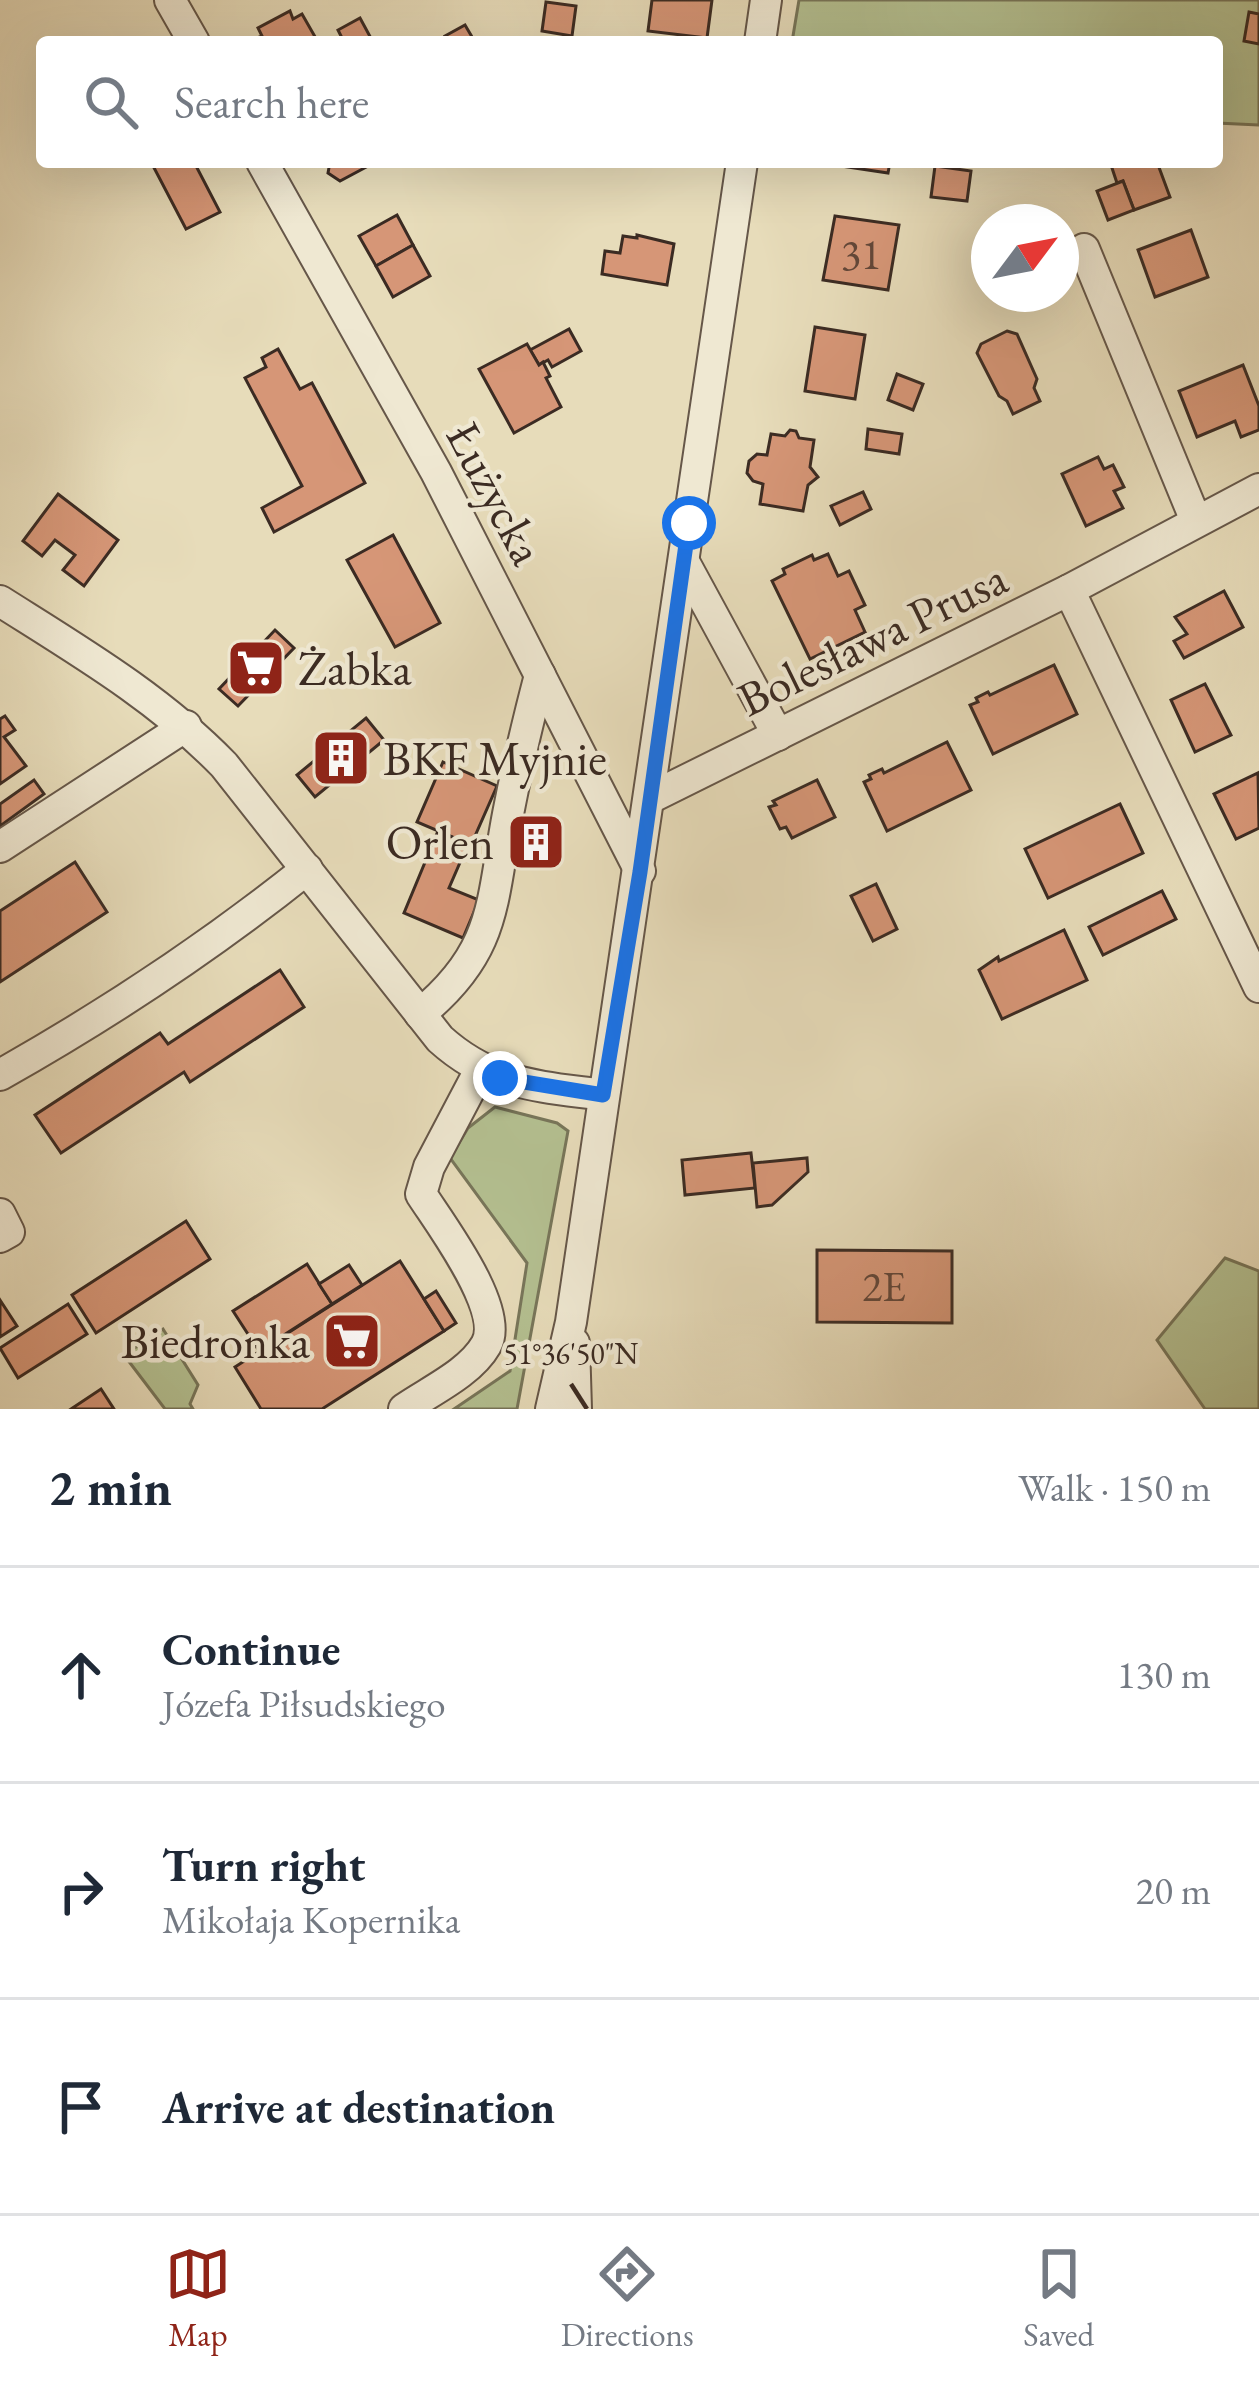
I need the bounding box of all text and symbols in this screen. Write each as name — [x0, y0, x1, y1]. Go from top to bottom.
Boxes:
search box — [36, 36, 1223, 168]
icon: search — [78, 69, 144, 135]
text: Search here — [174, 73, 369, 131]
north arrow — [971, 204, 1079, 312]
house number: 31 — [841, 227, 881, 282]
street label: Łużycka — [433, 411, 560, 576]
route start — [662, 496, 716, 550]
street label: Bolesława Prusa — [727, 546, 1018, 730]
supermarket icon: Żabka — [225, 637, 287, 699]
place label: Żabka — [298, 637, 413, 699]
building icon: BKF Myjnie — [310, 727, 372, 789]
place label: BKF Myjnie — [383, 727, 607, 789]
place label: Orlen — [386, 811, 494, 873]
building icon: Orlen — [505, 811, 567, 873]
route end — [473, 1051, 527, 1105]
house number: 2E — [862, 1259, 906, 1314]
place label: Biedronka — [121, 1310, 311, 1372]
supermarket icon: Biedronka — [321, 1310, 383, 1372]
text: 51°36'50"N — [504, 1334, 639, 1373]
text: 2 min — [48, 1454, 172, 1520]
text: Walk · 150 m — [1018, 1462, 1211, 1513]
text: Continue — [162, 1620, 340, 1678]
icon: ahead — [48, 1642, 114, 1708]
text: 130 m — [1117, 1649, 1211, 1700]
text: Józefa Piłsudskiego — [162, 1678, 446, 1729]
text: Turn right — [162, 1836, 365, 1894]
icon: right — [48, 1858, 114, 1924]
text: 20 m — [1135, 1865, 1211, 1916]
text: Mikołaja Kopernika — [162, 1894, 460, 1945]
icon: arrive — [48, 2074, 114, 2140]
text: Arrive at destination — [162, 2078, 555, 2136]
tab: Map — [165, 2241, 231, 2356]
tab: Directions — [561, 2241, 694, 2356]
tab: Saved — [1023, 2241, 1094, 2356]

